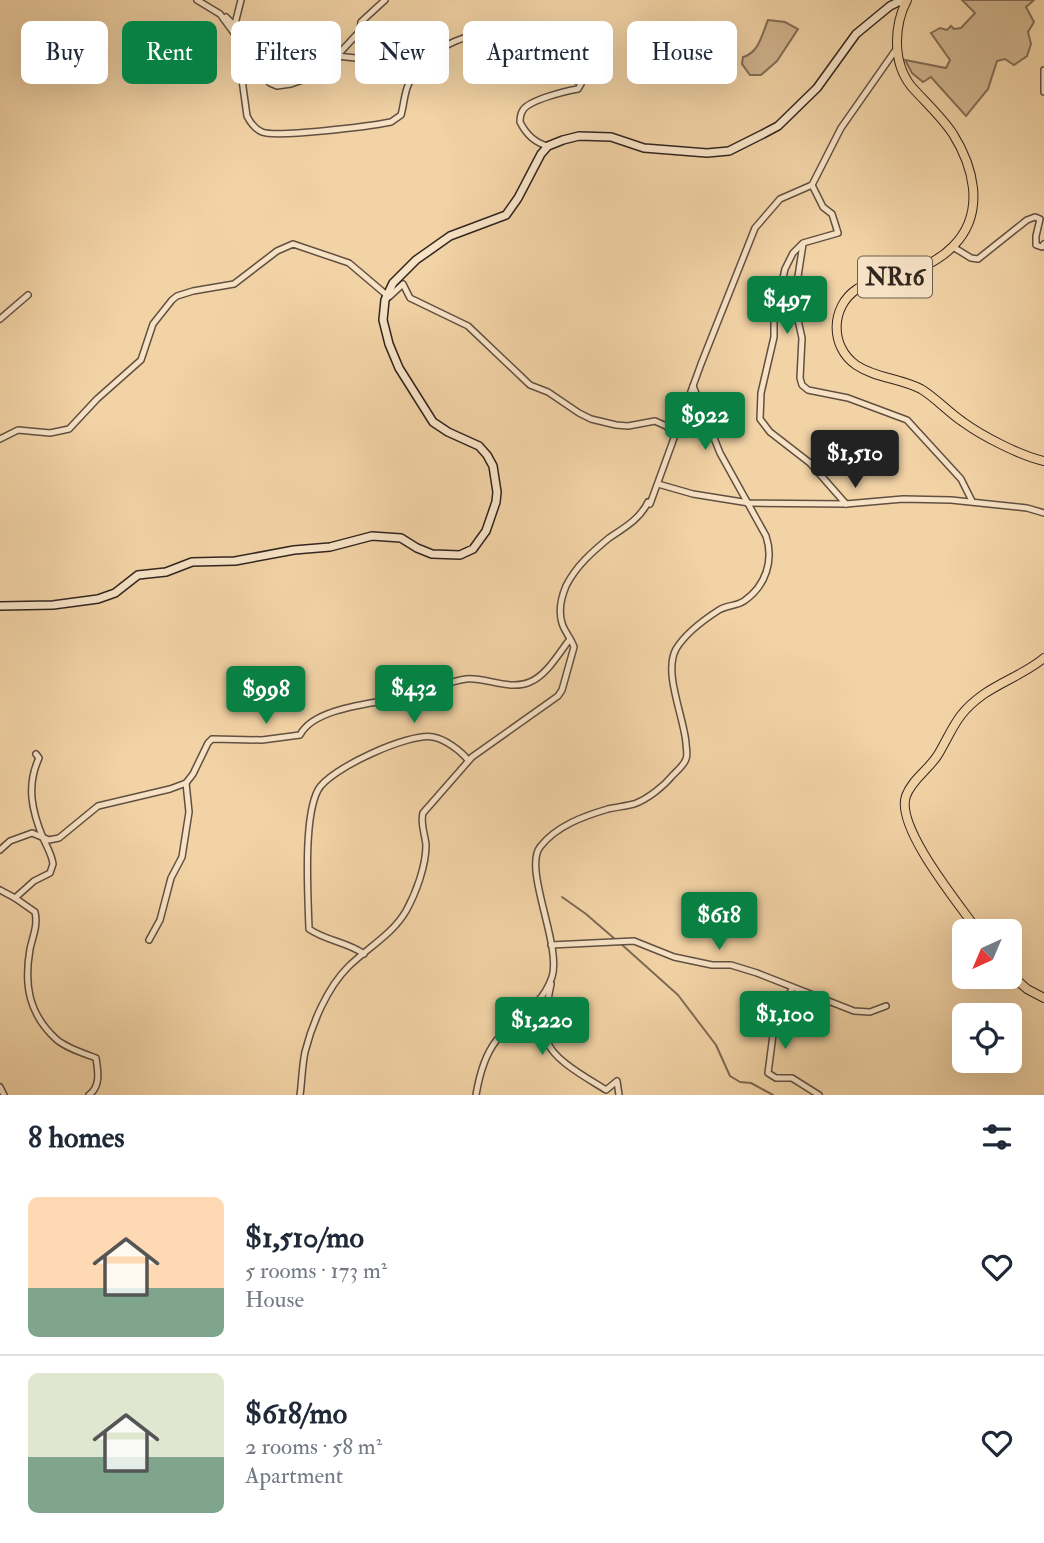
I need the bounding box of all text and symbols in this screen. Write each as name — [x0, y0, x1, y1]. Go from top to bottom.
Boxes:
chip: Buy — [21, 21, 108, 84]
chip: Rent — [122, 21, 217, 84]
chip: Filters — [231, 21, 341, 84]
chip: New — [355, 21, 449, 84]
chip: Apartment — [463, 21, 613, 84]
chip: House — [627, 21, 737, 84]
road number: NR16 — [858, 256, 932, 298]
pin: $497 — [746, 276, 828, 336]
text: $497 — [763, 284, 811, 313]
pin: $922 — [664, 392, 746, 452]
text: $922 — [681, 400, 729, 429]
pin: $1,510 — [798, 430, 912, 490]
text: $1,510 — [827, 438, 883, 467]
pin: $998 — [225, 666, 307, 726]
pin: $432 — [373, 666, 455, 725]
text: $432 — [391, 673, 437, 702]
text: $998 — [242, 674, 290, 703]
pin: $618 — [678, 892, 760, 952]
text: $618 — [697, 900, 741, 929]
north arrow — [952, 919, 1022, 989]
map controls — [952, 919, 1022, 1073]
pin: $1,100 — [728, 992, 842, 1051]
pin: $1,220 — [485, 998, 599, 1057]
text: $1,100 — [756, 999, 814, 1028]
button: locate — [952, 1003, 1022, 1073]
text: $1,220 — [511, 1005, 573, 1034]
icon: filters — [978, 1118, 1016, 1156]
text: 8 homes — [28, 1119, 125, 1156]
text: $1,510/mo — [245, 1219, 364, 1256]
icon: home — [84, 1225, 168, 1309]
icon: heart — [978, 1248, 1016, 1286]
text: 5 rooms · 173 m² — [245, 1256, 387, 1285]
text: House — [245, 1285, 304, 1314]
text: $618/mo — [245, 1395, 347, 1432]
icon: home — [84, 1401, 168, 1485]
icon: heart — [978, 1424, 1016, 1462]
text: 2 rooms · 58 m² — [245, 1432, 382, 1461]
text: Apartment — [245, 1461, 343, 1490]

